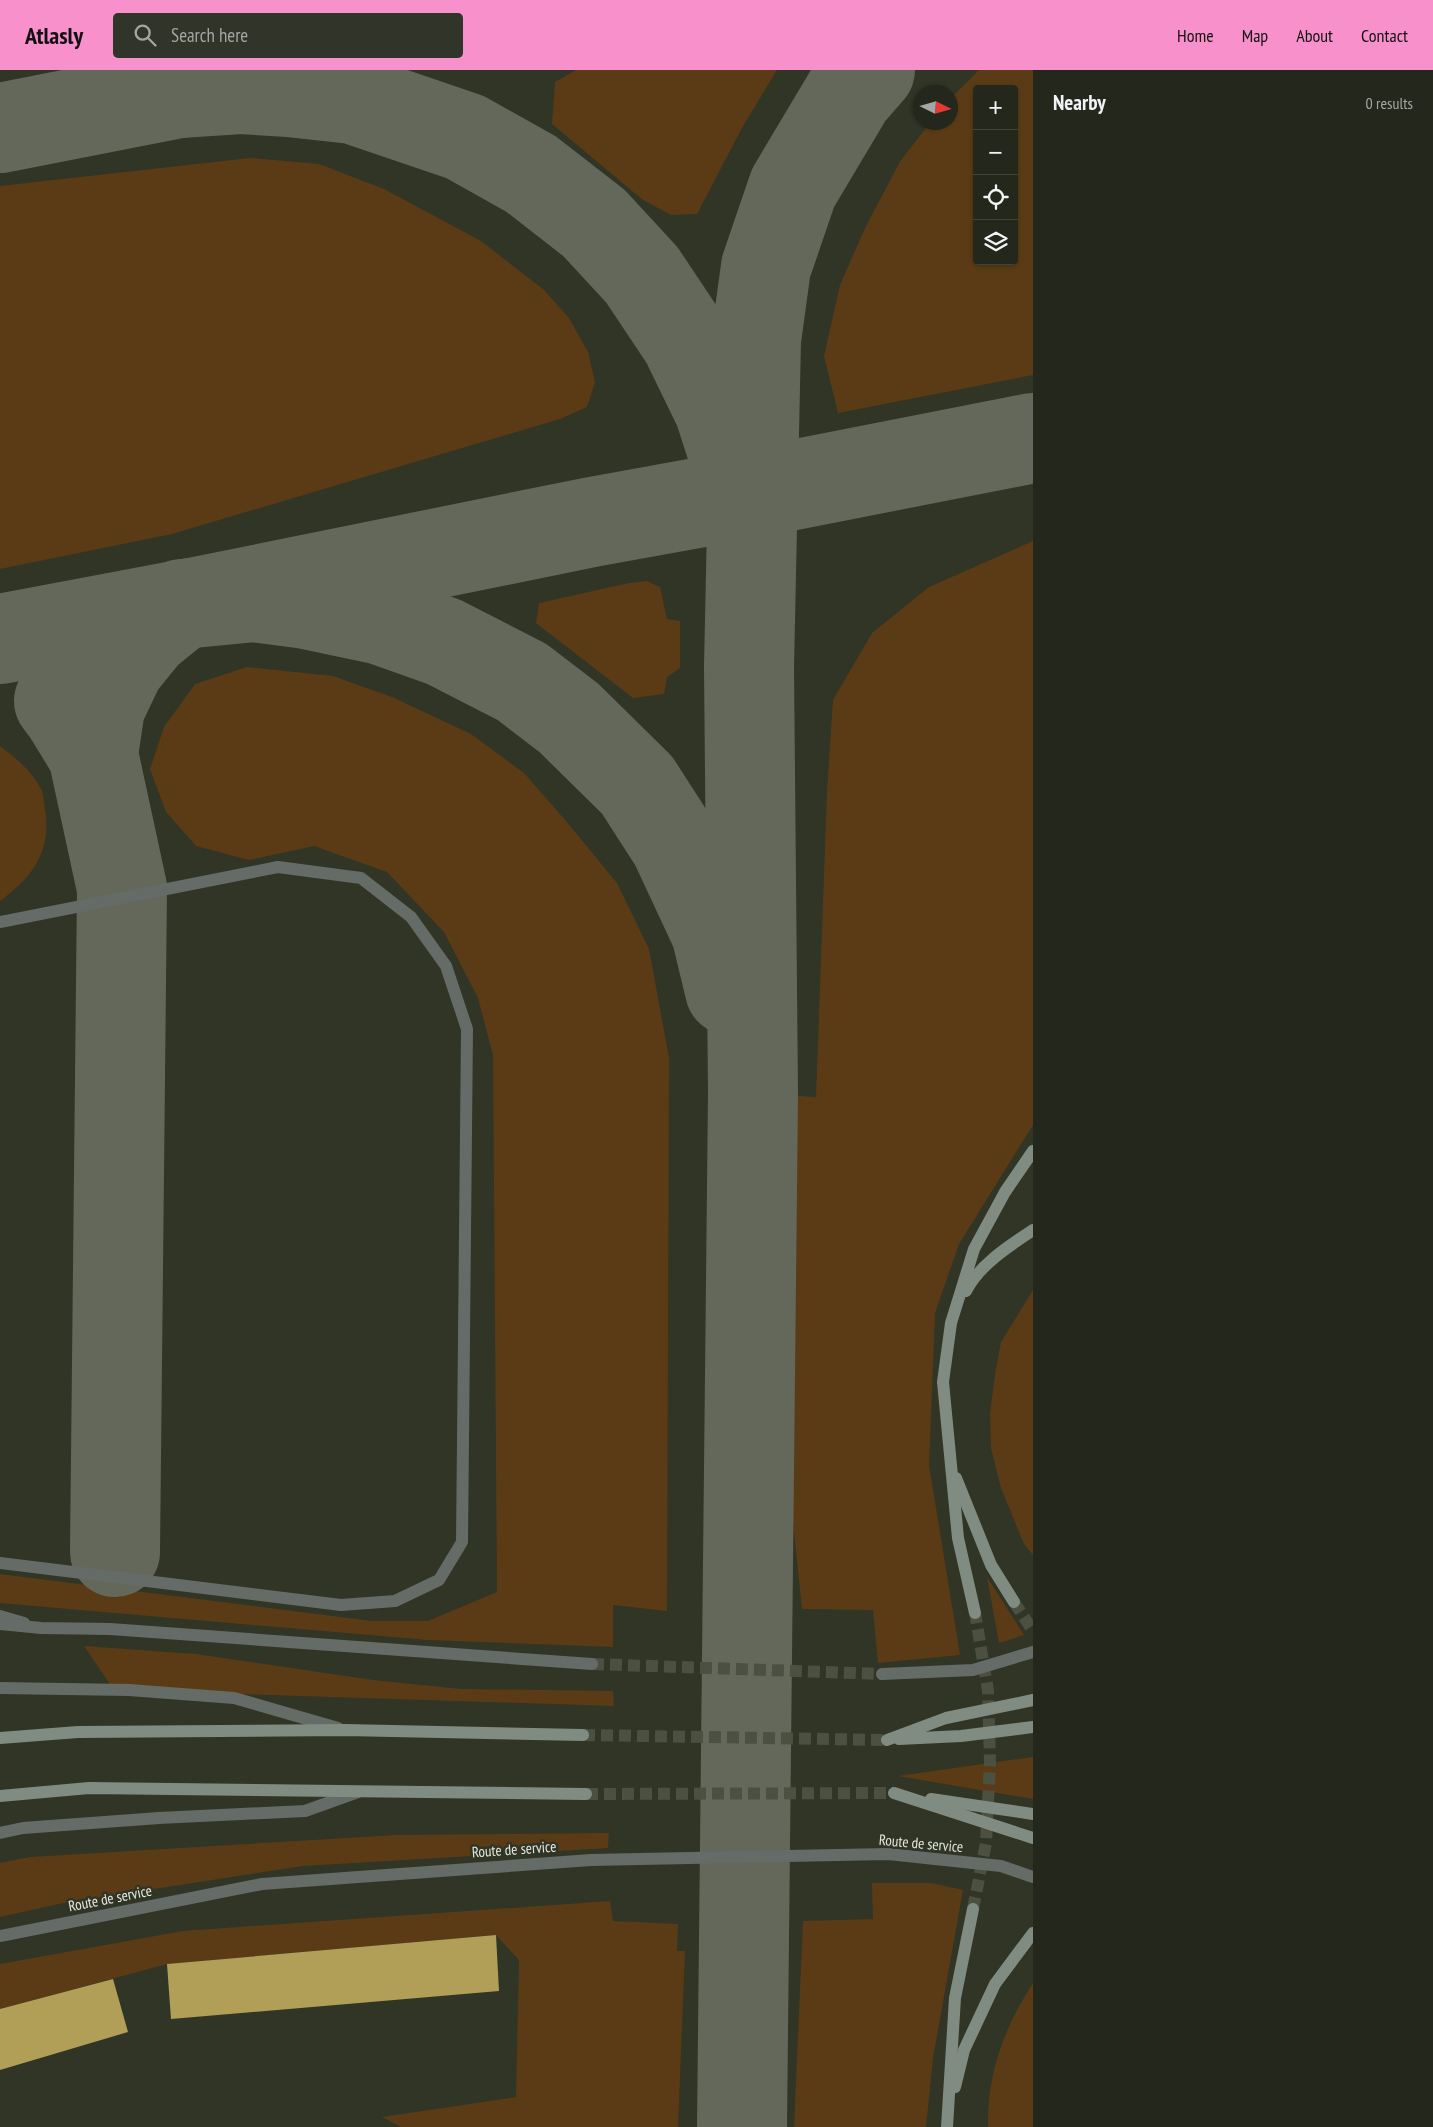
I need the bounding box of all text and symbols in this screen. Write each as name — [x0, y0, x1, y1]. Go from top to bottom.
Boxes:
search box — [113, 13, 463, 58]
text: Atlasly — [25, 20, 83, 51]
icon: search — [131, 21, 159, 49]
text: Search here — [171, 23, 248, 47]
text: Home — [1177, 24, 1214, 47]
text: Map — [1242, 24, 1268, 47]
text: About — [1296, 24, 1333, 47]
text: Contact — [1361, 24, 1408, 47]
north arrow — [913, 85, 958, 130]
map controls — [973, 85, 1018, 265]
button: + — [973, 85, 1018, 130]
text: Nearby — [1053, 89, 1106, 116]
text: 0 results — [1366, 93, 1413, 113]
button: − — [973, 130, 1018, 175]
button: locate — [973, 175, 1018, 220]
button: layers — [973, 220, 1018, 265]
street label: Route de service — [878, 1830, 964, 1856]
street label: Route de service — [471, 1837, 557, 1861]
street label: Route de service — [67, 1881, 153, 1915]

